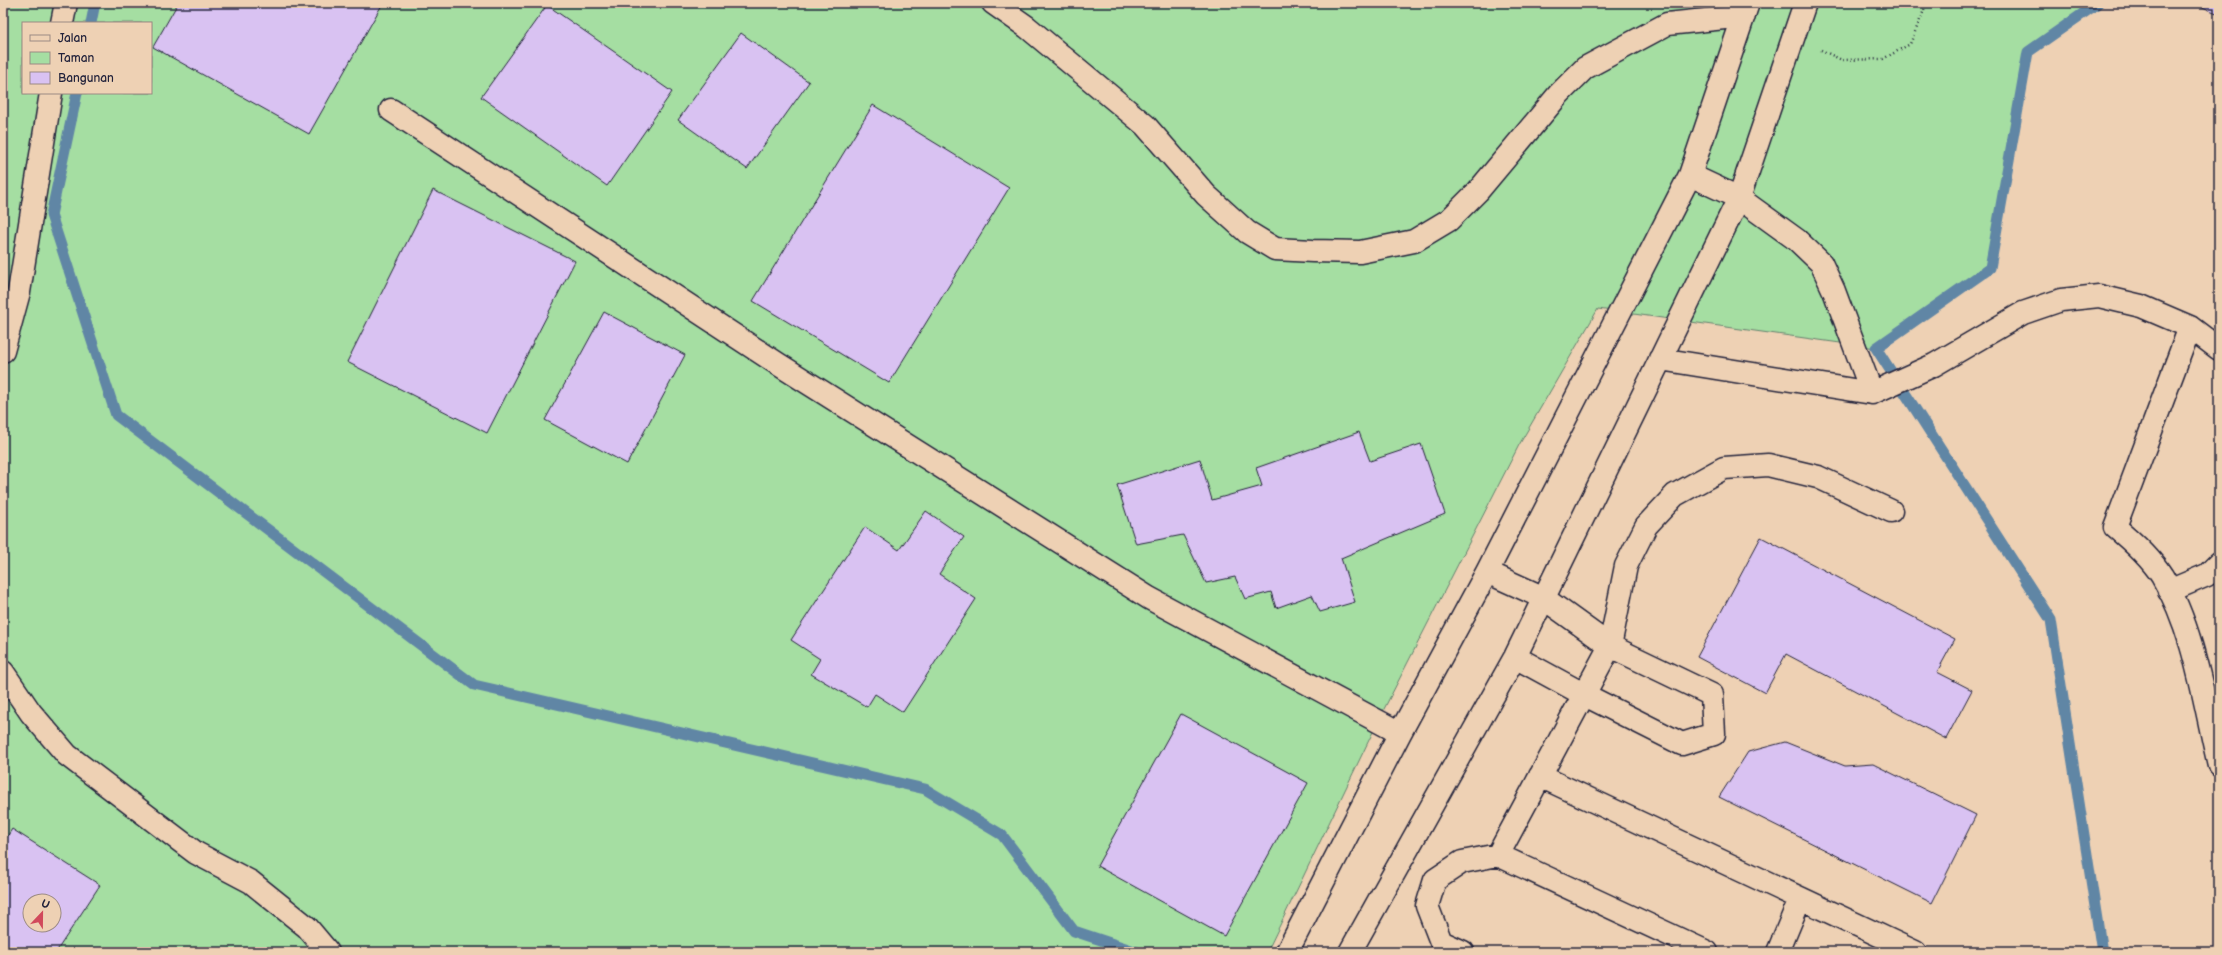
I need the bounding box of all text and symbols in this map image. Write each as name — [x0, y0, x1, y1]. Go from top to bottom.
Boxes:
legend — [22, 22, 152, 94]
text: Jalan — [58, 31, 87, 46]
text: Taman — [58, 51, 94, 66]
text: Bangunan — [58, 71, 114, 86]
north arrow — [22, 893, 62, 933]
text: U — [39, 897, 52, 912]

